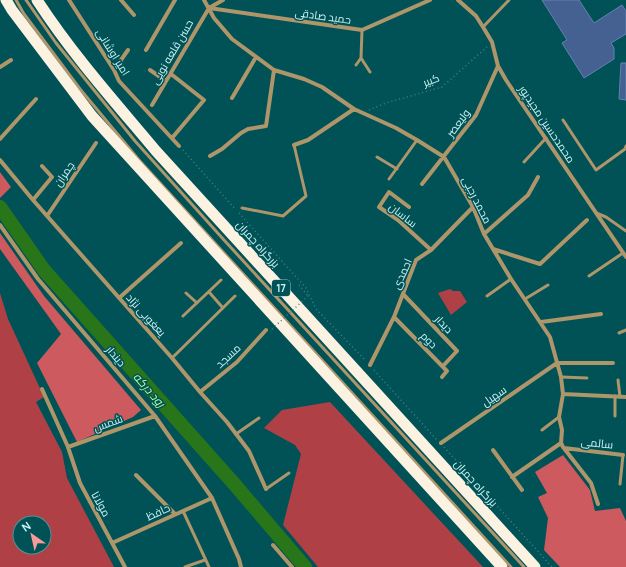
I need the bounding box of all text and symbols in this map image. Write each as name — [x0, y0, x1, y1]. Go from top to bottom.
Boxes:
street label: حمید صادقی — [294, 4, 352, 27]
street label: حسن قلعه نویی — [147, 16, 196, 87]
street label: امیر اوشانی — [93, 25, 134, 78]
street label: کبیر — [419, 70, 441, 90]
street label: محمدحسین مجیدپور — [515, 81, 579, 166]
street label: ولیعصر — [442, 106, 473, 141]
street label: چمران — [50, 158, 77, 189]
street label: محمد رجبی — [459, 174, 496, 226]
street label: ساسان — [386, 199, 421, 230]
street label: بزرگراه چمران — [233, 217, 284, 270]
street label: احمدی — [388, 256, 415, 292]
road number: 17 — [272, 280, 290, 296]
street label: یعغوبی نژاد — [123, 290, 170, 339]
street label: دیدار — [431, 310, 457, 336]
street label: دوم — [417, 328, 441, 352]
street label: مسجد — [212, 340, 243, 371]
street label: دیندار — [103, 341, 130, 369]
water label: رود درکه — [129, 369, 170, 411]
street label: سهیل — [478, 382, 509, 410]
street label: شمس — [91, 410, 125, 435]
street label: سالمی — [580, 433, 614, 452]
street label: بزرگراه چمران — [451, 456, 502, 509]
street label: مولانا — [88, 488, 114, 519]
street label: حافظ — [143, 500, 172, 524]
north arrow — [12, 515, 52, 555]
text: N — [19, 518, 34, 535]

